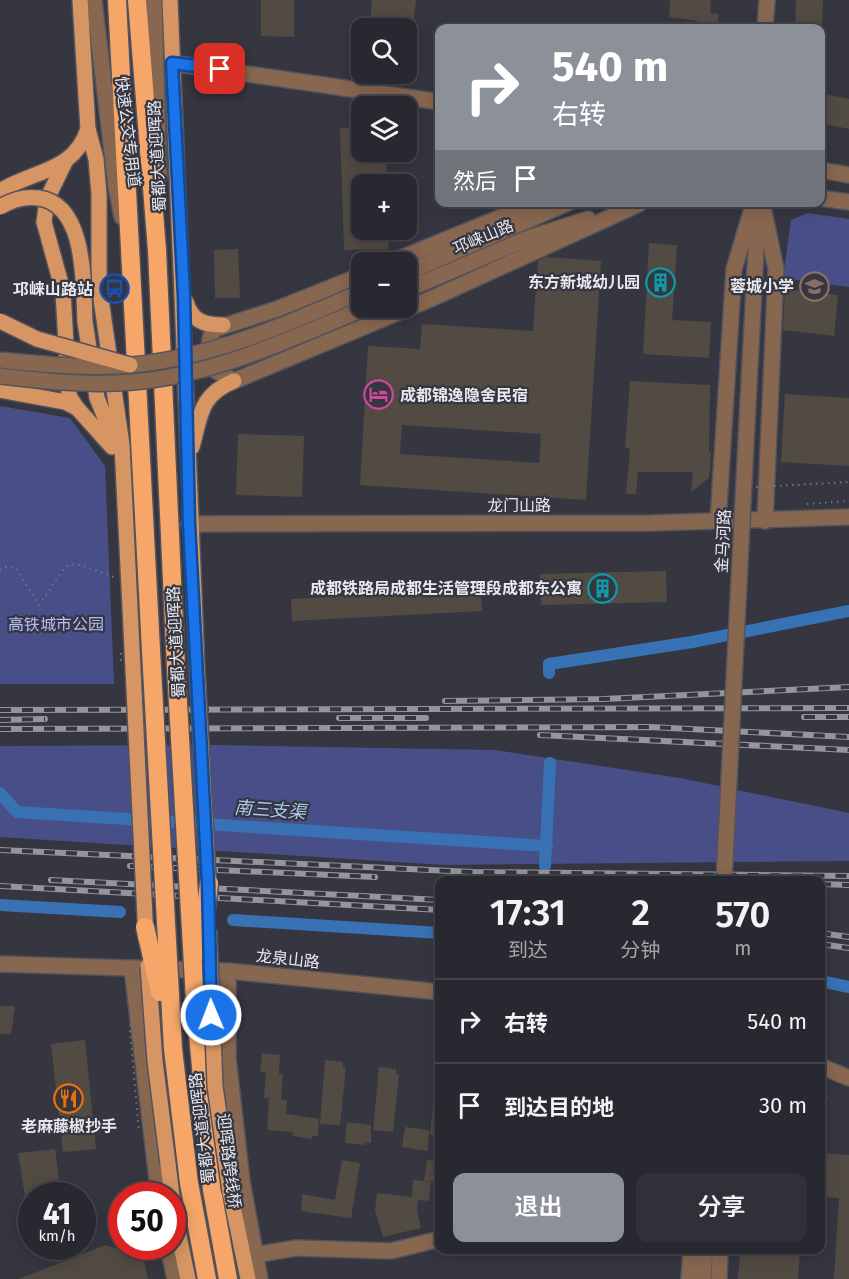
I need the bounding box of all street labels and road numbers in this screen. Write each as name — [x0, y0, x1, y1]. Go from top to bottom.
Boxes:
street label: 快速公交专用道 — [112, 75, 144, 189]
street label: 蜀都大道迎晖路 — [145, 100, 169, 212]
street label: 邛崃山路 — [450, 216, 516, 258]
street label: 龙门山路 — [487, 496, 551, 515]
street label: 金马河路 — [712, 509, 734, 573]
street label: 蜀都大道迎晖路 — [164, 586, 188, 698]
street label: 龙泉山路 — [255, 946, 321, 972]
street label: 蜀都大道迎晖路 — [186, 1071, 218, 1185]
street label: 迎晖路跨线桥 — [214, 1112, 244, 1210]

